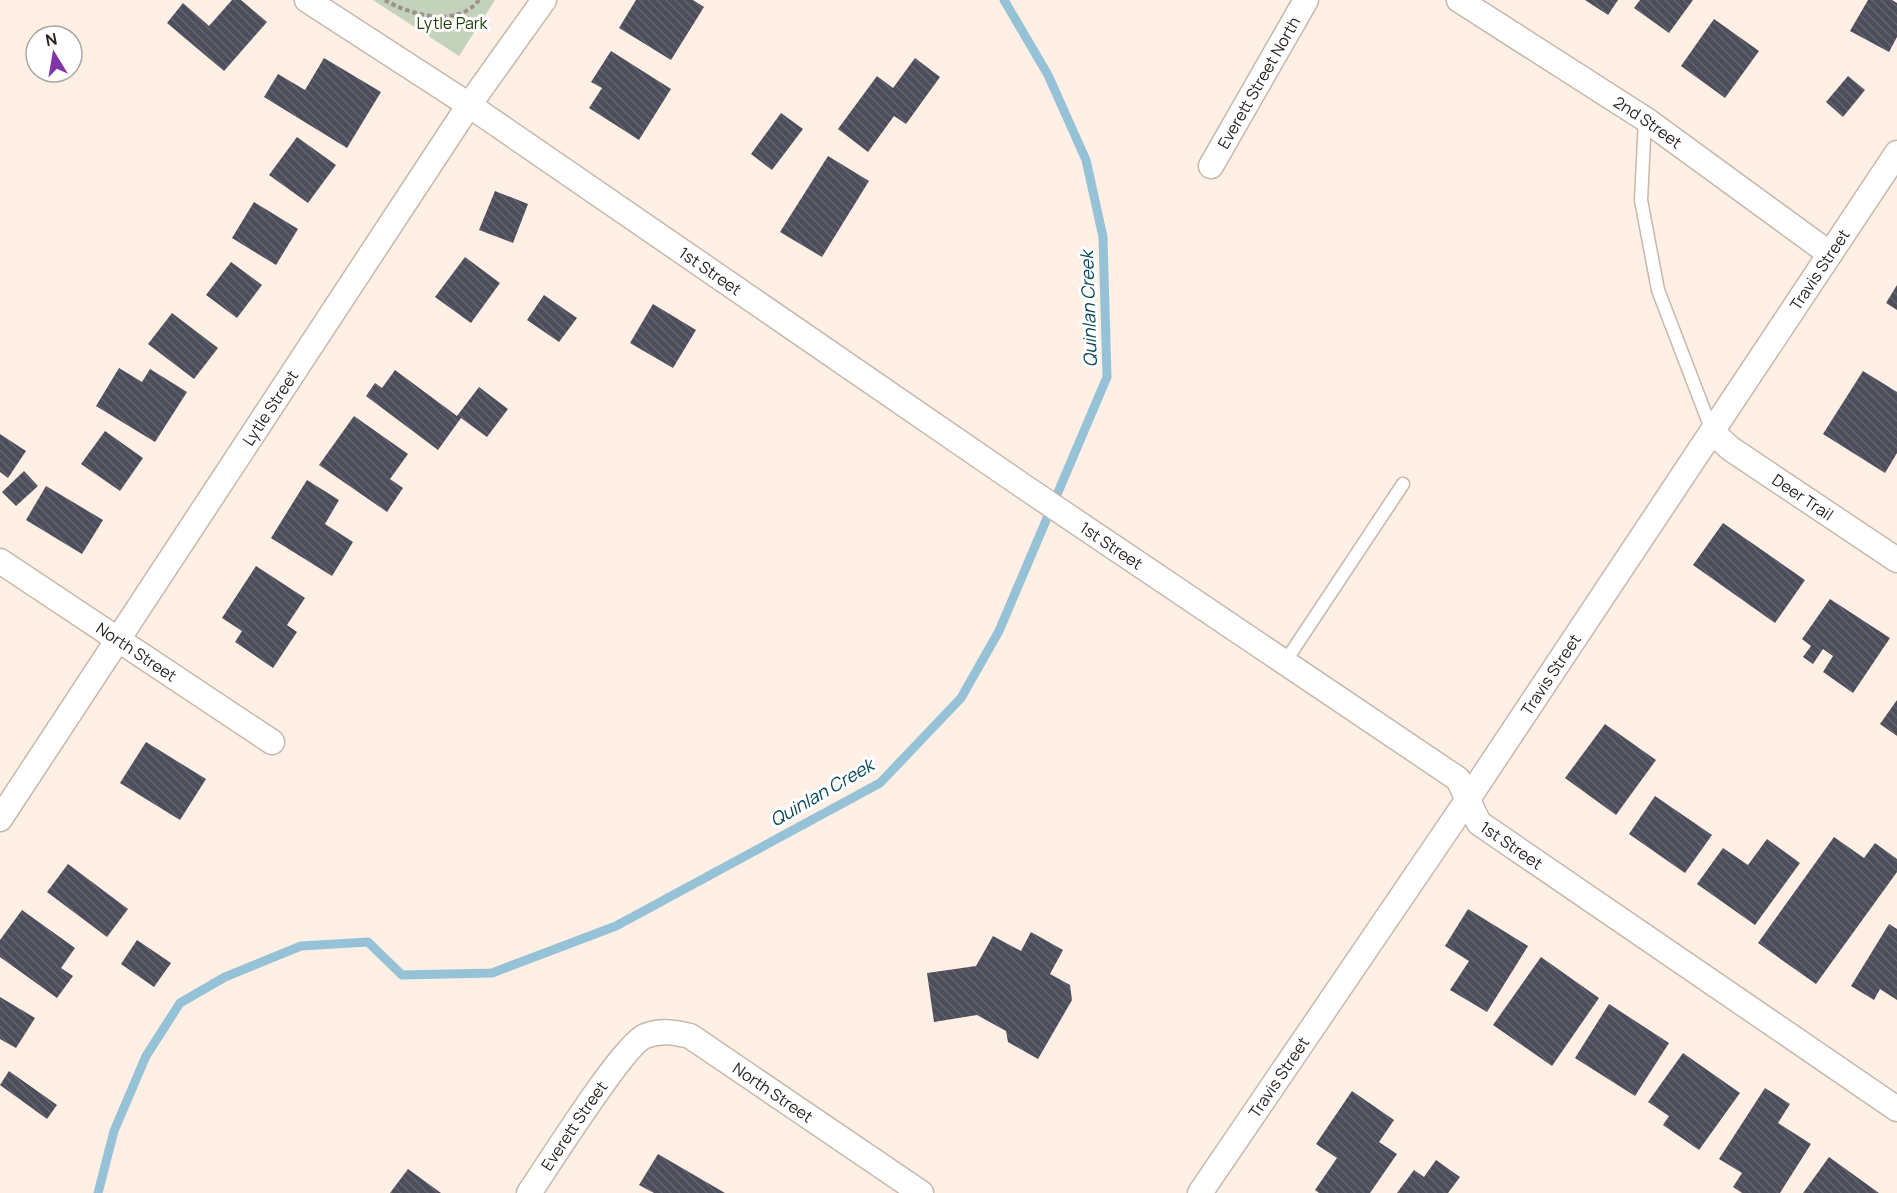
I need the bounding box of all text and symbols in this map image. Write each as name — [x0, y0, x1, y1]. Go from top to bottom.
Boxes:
park label: Lytle Park — [416, 12, 489, 34]
street label: Everett Street North — [1212, 13, 1305, 153]
north arrow — [24, 24, 84, 84]
text: N — [43, 27, 59, 51]
street label: 2nd Street — [1610, 91, 1686, 153]
street label: Travis Street — [1785, 225, 1855, 315]
street label: 1st Street — [675, 242, 746, 300]
water label: Quinlan Creek — [1074, 247, 1102, 368]
street label: Lytle Street — [237, 366, 303, 450]
street label: Deer Trail — [1768, 469, 1838, 525]
street label: 1st Street — [1076, 516, 1147, 575]
street label: North Street — [92, 617, 181, 687]
street label: Travis Street — [1516, 630, 1586, 719]
water label: Quinlan Creek — [765, 751, 881, 832]
street label: 1st Street — [1476, 816, 1547, 874]
street label: Travis Street — [1243, 1032, 1314, 1122]
street label: North Street — [729, 1057, 817, 1127]
street label: Everett Street — [536, 1076, 612, 1175]

